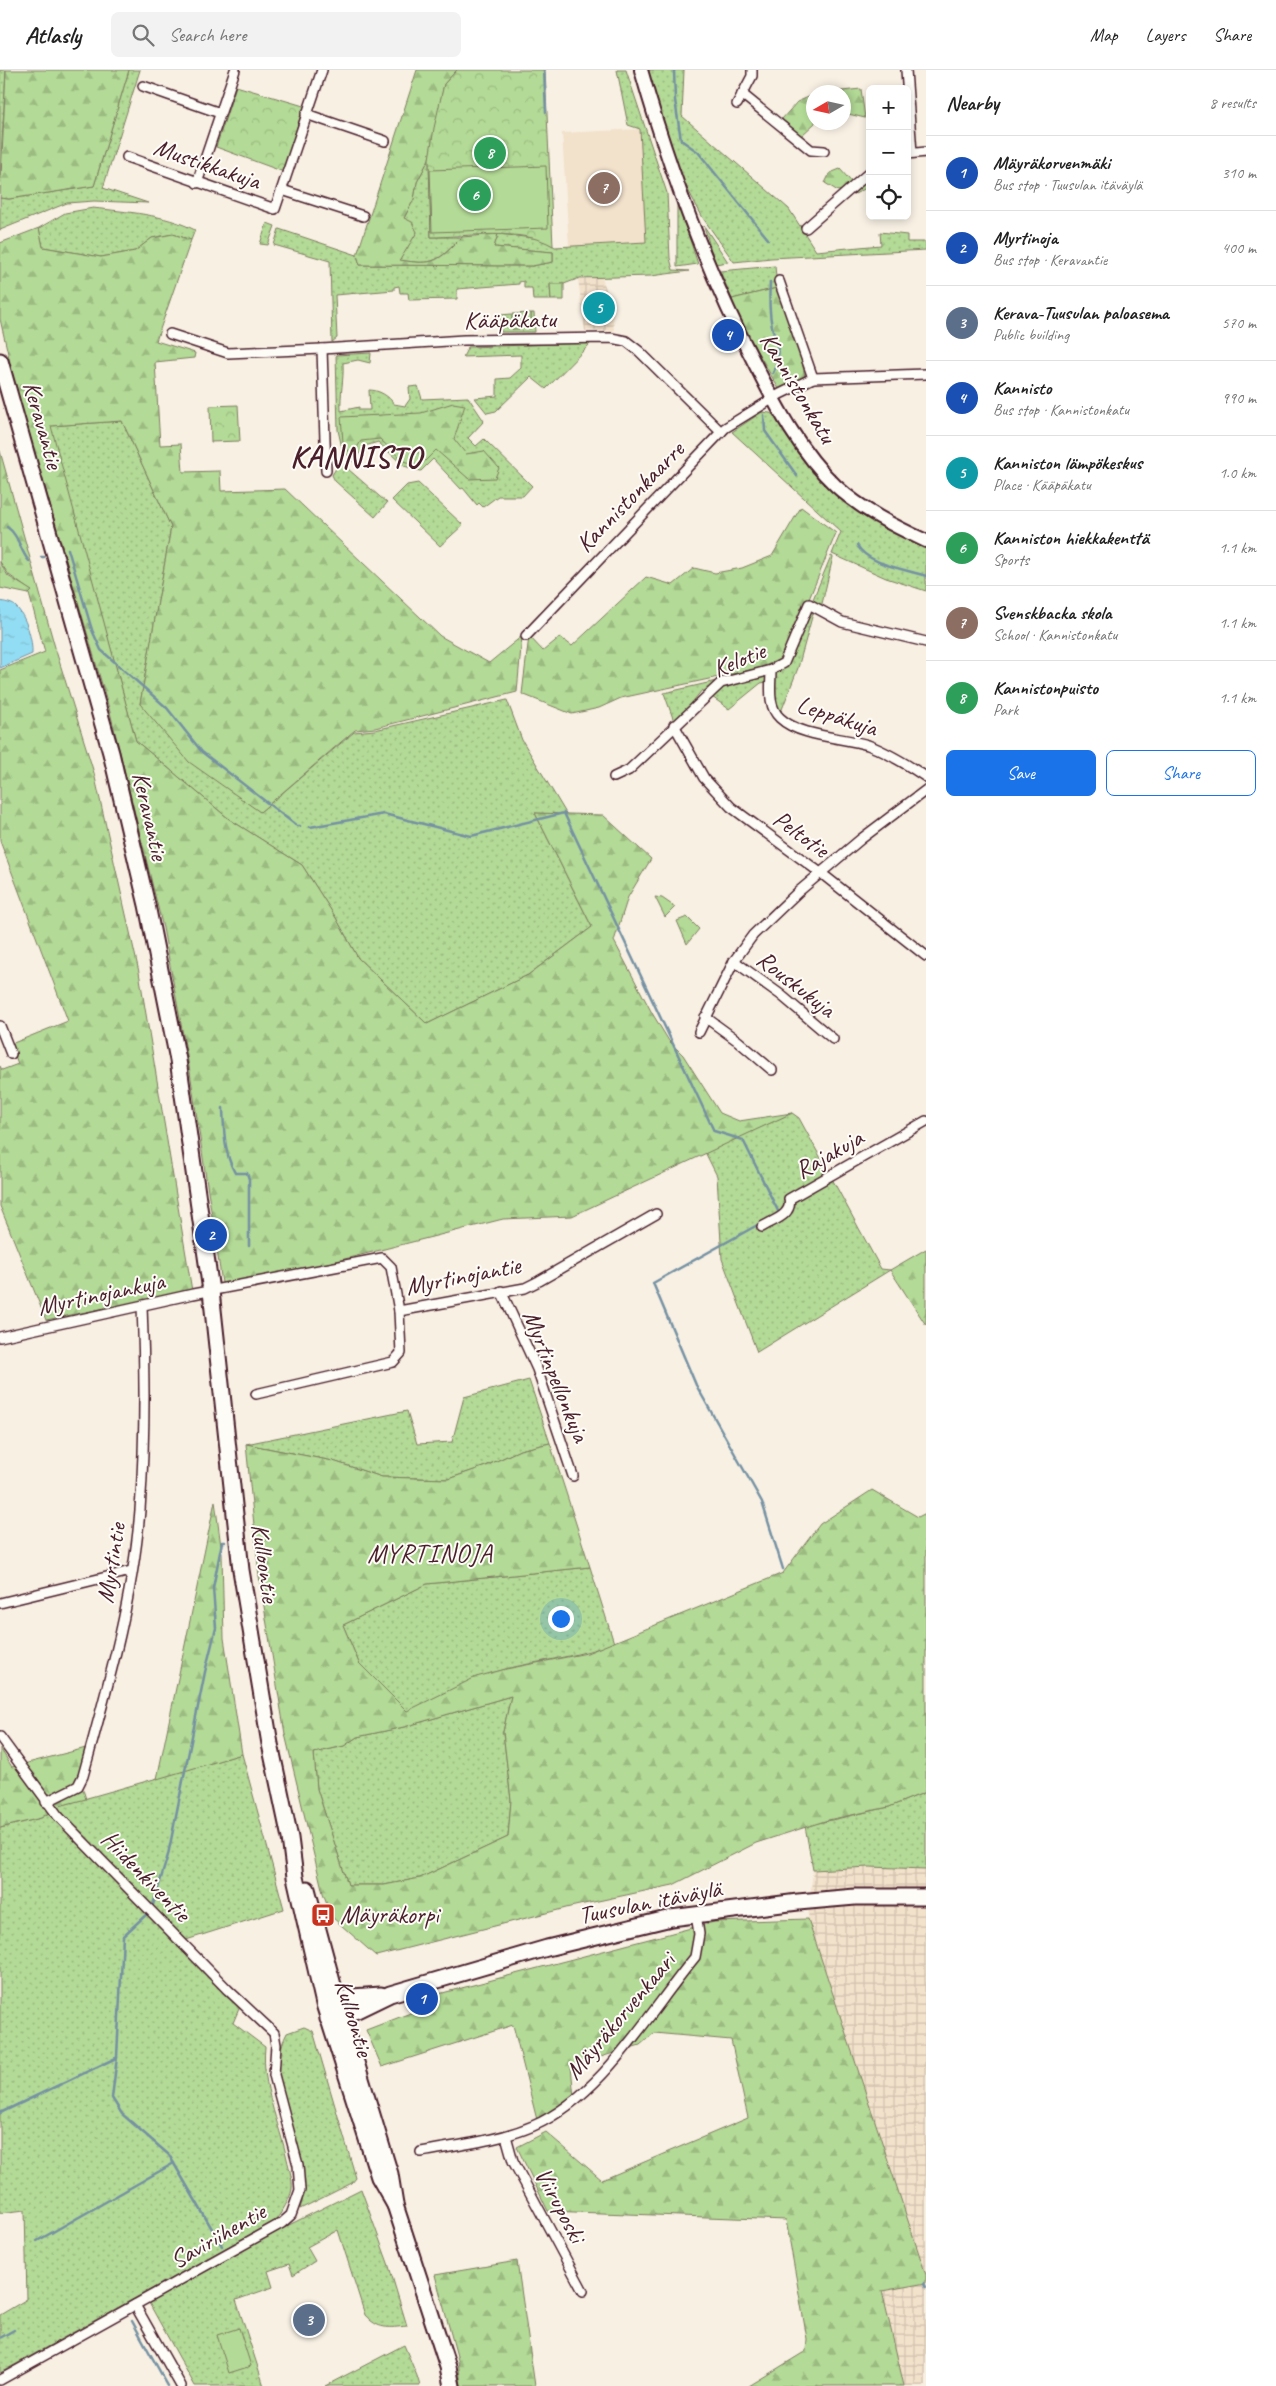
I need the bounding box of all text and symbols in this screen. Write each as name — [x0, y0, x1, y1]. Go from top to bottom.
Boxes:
search box — [111, 12, 461, 57]
text: Atlasly — [25, 20, 81, 50]
icon: search — [129, 21, 157, 49]
text: Search here — [169, 23, 246, 47]
text: Map — [1090, 24, 1118, 46]
text: Layers — [1146, 24, 1185, 46]
text: Share — [1213, 24, 1251, 46]
north arrow — [806, 85, 851, 130]
map controls — [866, 85, 911, 220]
button: + — [866, 85, 911, 130]
text: Nearby — [946, 90, 999, 116]
text: 8 results — [1209, 93, 1256, 113]
button: − — [866, 130, 911, 175]
street label: Mustikkakuja — [150, 131, 266, 198]
pin: 8 — [474, 134, 506, 172]
text: Mäyräkorvenmäki — [993, 151, 1110, 175]
text: 1 — [958, 163, 966, 183]
text: 310 m — [1222, 163, 1256, 183]
pin: 7 — [588, 169, 620, 207]
button: locate — [866, 175, 911, 220]
text: Bus stop · Tuusulan itäväylä — [993, 175, 1142, 195]
pin: 6 — [459, 176, 491, 214]
text: Myrtinoja — [993, 226, 1058, 250]
text: 2 — [958, 238, 966, 258]
text: 400 m — [1222, 238, 1256, 258]
text: Bus stop · Keravantie — [993, 250, 1107, 270]
pin: 5 — [583, 289, 615, 327]
text: Kerava-Tuusulan paloasema — [993, 301, 1169, 325]
street label: Kääpäkatu — [464, 303, 558, 337]
text: 3 — [958, 313, 966, 333]
text: 570 m — [1222, 313, 1256, 333]
pin: 4 — [712, 316, 744, 354]
text: Public building — [993, 325, 1069, 345]
street label: Kannistonkatu — [752, 327, 845, 451]
text: Kannisto — [993, 376, 1051, 400]
street label: Keravantie — [15, 378, 71, 474]
text: 4 — [958, 388, 966, 408]
text: 990 m — [1222, 388, 1256, 408]
text: Bus stop · Kannistonkatu — [993, 400, 1129, 420]
street label: Kannistonkaarre — [569, 433, 692, 559]
district label: KANNISTO — [290, 438, 425, 476]
text: Kanniston lämpökeskus — [993, 451, 1142, 475]
text: 5 — [959, 463, 965, 483]
text: 1.0 km — [1219, 463, 1256, 483]
text: Place · Kääpäkatu — [993, 475, 1091, 495]
text: Kanniston hiekkakenttä — [993, 526, 1149, 550]
text: 6 — [958, 538, 966, 558]
text: 1.1 km — [1219, 538, 1256, 558]
text: Sports — [993, 550, 1029, 570]
text: Svenskbacka skola — [993, 601, 1112, 625]
text: 7 — [958, 613, 966, 633]
text: 1.1 km — [1219, 613, 1256, 633]
text: School · Kannistonkatu — [993, 625, 1118, 645]
street label: Kelotie — [708, 634, 772, 685]
text: Kannistonpuisto — [993, 676, 1098, 700]
street label: Leppäkuja — [793, 688, 883, 745]
text: 8 — [958, 688, 966, 708]
text: 1.1 km — [1219, 688, 1256, 708]
text: Park — [993, 700, 1018, 720]
button: Save — [946, 750, 1096, 796]
button: Share — [1106, 750, 1256, 796]
street label: Keravantie — [124, 769, 176, 865]
street label: Peltotie — [767, 803, 837, 866]
street label: Rouskukuja — [750, 943, 844, 1026]
street label: Rajakuja — [789, 1121, 871, 1186]
pin: 2 — [195, 1216, 227, 1254]
street label: Myrtinojantie — [403, 1249, 525, 1303]
street label: Myrtinojankuja — [35, 1265, 169, 1323]
street label: Myrtinpellonkuja — [515, 1306, 598, 1448]
street label: Myrtintie — [89, 1519, 133, 1605]
street label: Kulloontie — [244, 1522, 287, 1606]
district label: MYRTINOJA — [367, 1537, 494, 1570]
your location — [548, 1606, 574, 1632]
street label: Hiidenkiventie — [94, 1823, 199, 1930]
street label: Tuusulan itäväylä — [576, 1872, 726, 1932]
place label: Mäyräkorpi — [340, 1899, 442, 1931]
bus stop icon: Mäyräkorpi — [310, 1902, 336, 1928]
street label: Mäyräkorvenkaari — [558, 1943, 685, 2086]
street label: Kulloontie — [327, 1976, 381, 2062]
pin: 1 — [406, 1980, 438, 2018]
street label: Viiruposki — [527, 2162, 595, 2251]
street label: Saviriihentie — [164, 2195, 273, 2276]
pin: 3 — [293, 2301, 325, 2339]

